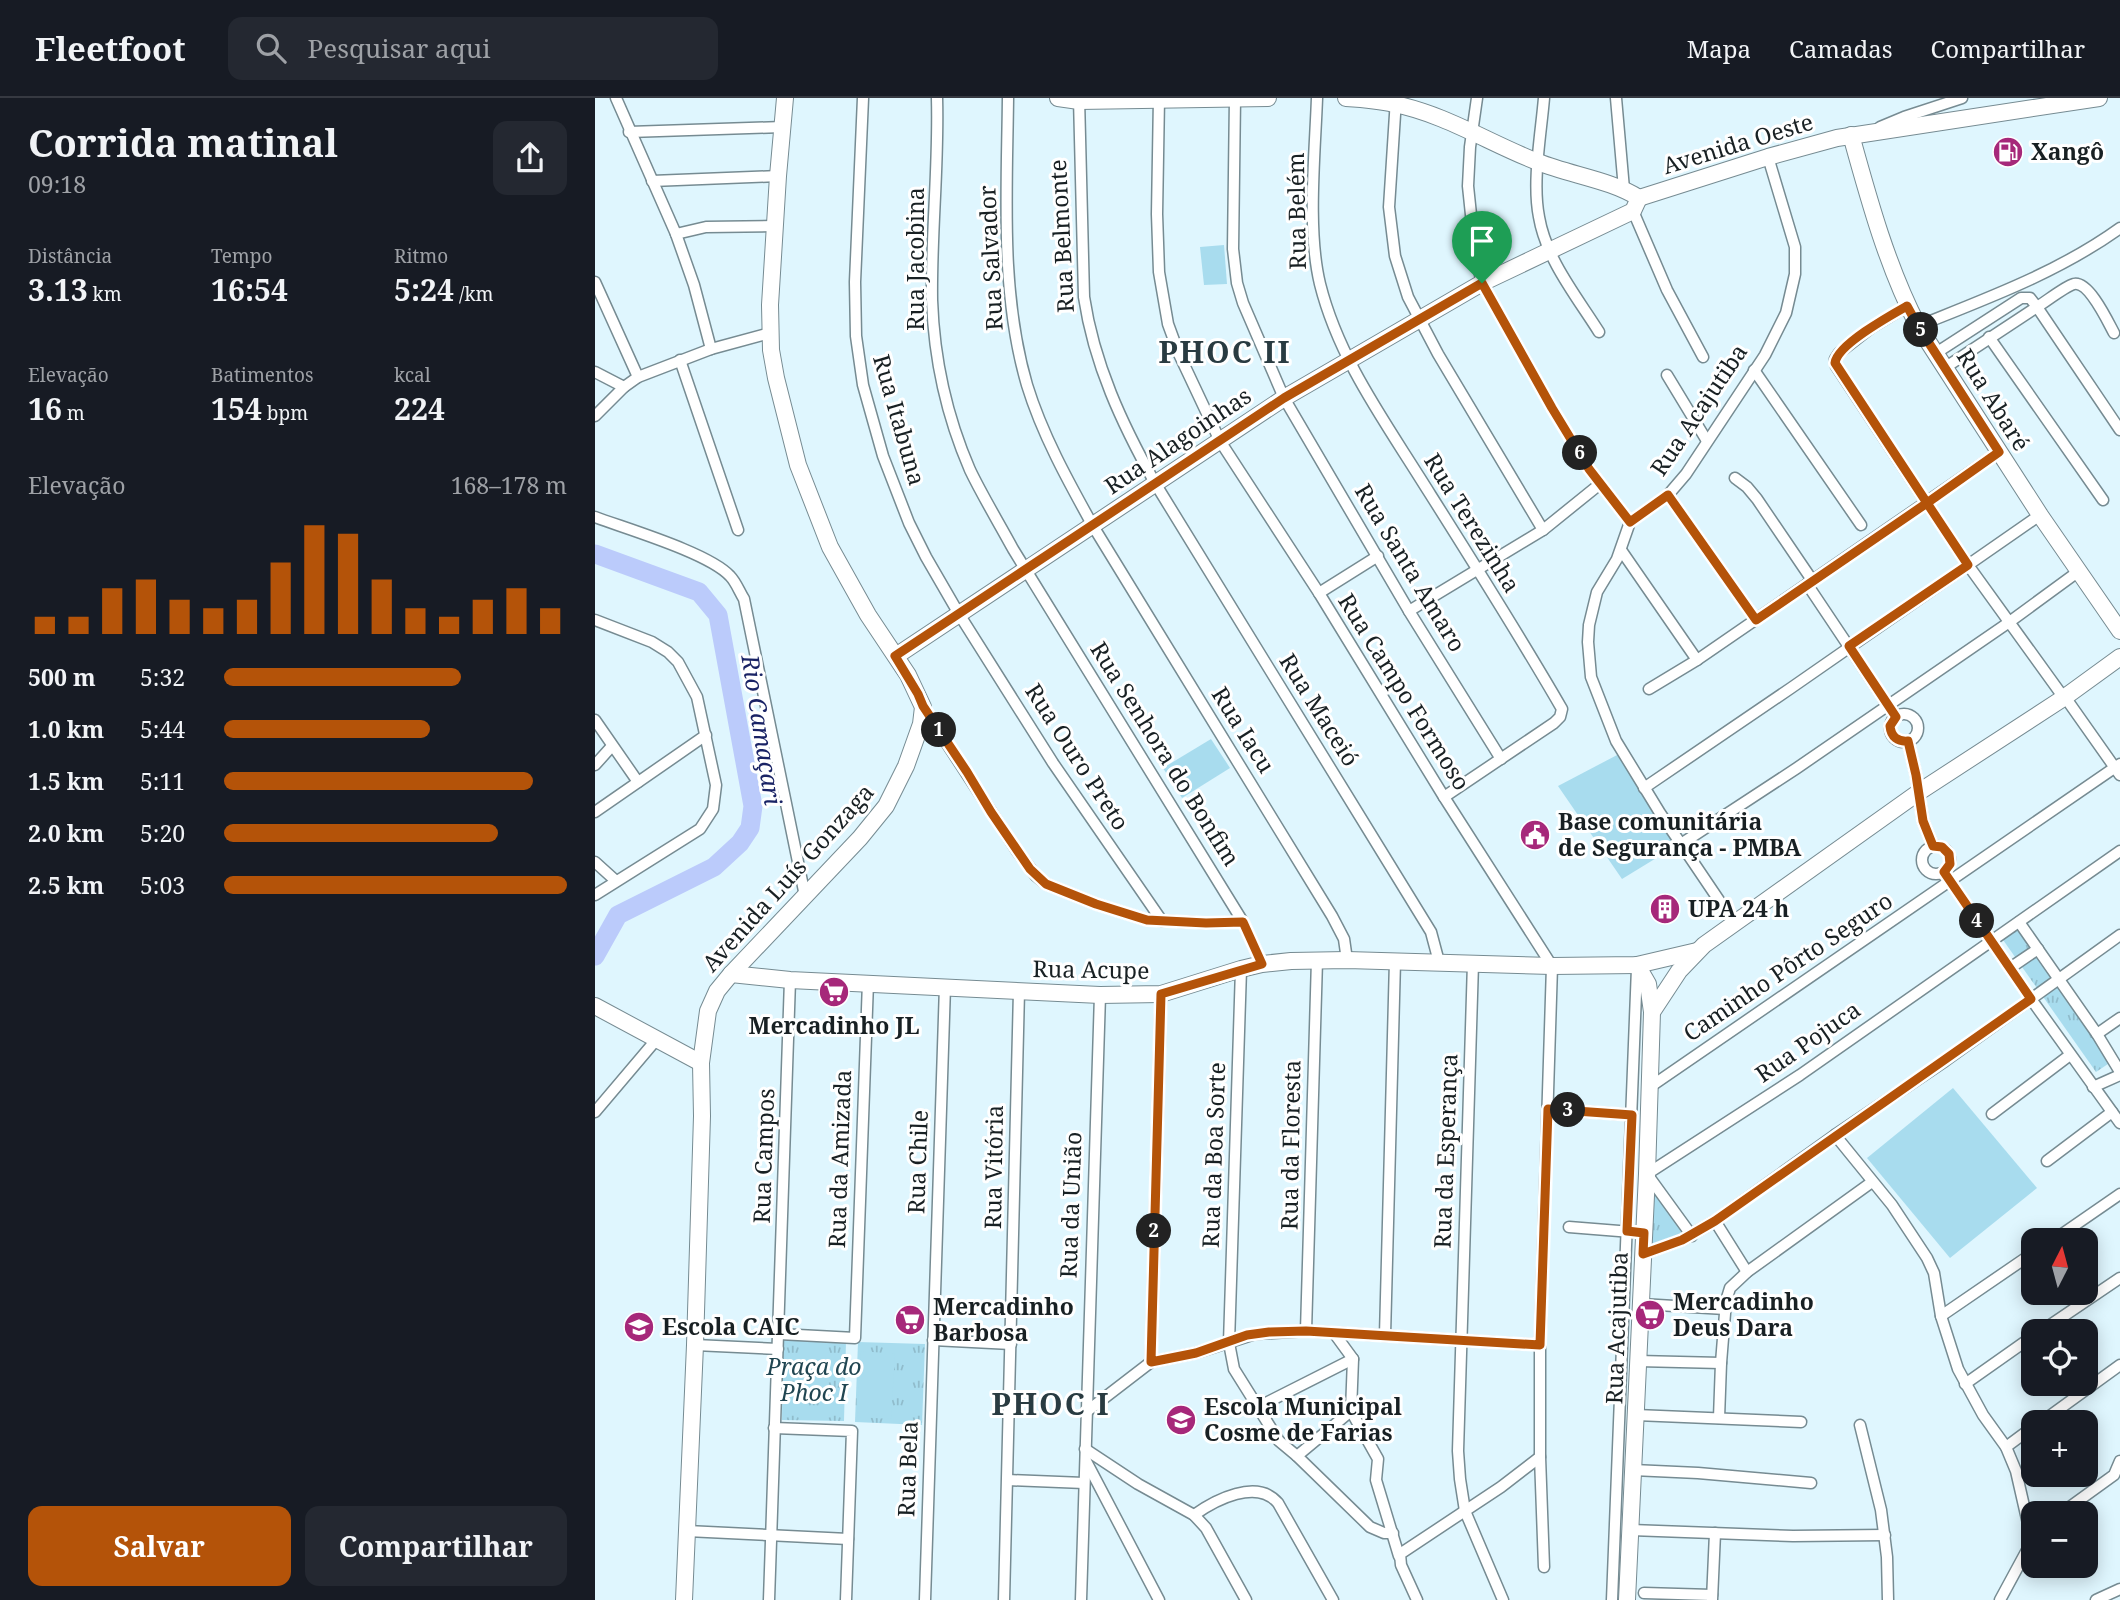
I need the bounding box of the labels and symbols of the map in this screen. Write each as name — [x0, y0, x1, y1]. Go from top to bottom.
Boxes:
street label: Avenida Oeste — [1659, 105, 1817, 181]
fuel station icon: Xangô — [1991, 135, 2025, 169]
place label: Xangô — [2031, 135, 2104, 167]
street label: Rua Belém — [1279, 152, 1313, 270]
street label: Rua Belmonte — [1041, 159, 1081, 313]
street label: Rua Salvador — [970, 184, 1010, 332]
street label: Rua Jacobina — [899, 187, 931, 331]
pin — [1452, 211, 1512, 283]
pin: 5 — [1903, 313, 1939, 348]
district label: PHOC II — [1158, 331, 1292, 372]
street label: Rua Acajutiba — [1642, 337, 1754, 482]
street label: Rua Abaré — [1950, 342, 2038, 457]
street label: Rua Itabuna — [866, 351, 934, 489]
street label: Rua Alagoinhas — [1098, 379, 1257, 501]
pin: 6 — [1563, 436, 1597, 470]
street label: Rua Terezinha — [1417, 447, 1528, 598]
street label: Rua Santa Amaro — [1348, 477, 1474, 658]
street label: Rua Campo Formoso — [1331, 587, 1478, 796]
street label: Rua Senhora do Bonfim — [1084, 635, 1248, 872]
street label: Rua Maceió — [1273, 647, 1367, 772]
water label: Rio Camaçari — [734, 651, 791, 807]
street label: Rua Ouro Preto — [1018, 677, 1137, 836]
street label: Rua Iacu — [1205, 680, 1283, 779]
pin: 1 — [921, 712, 957, 748]
street label: Avenida Luís Gonzaga — [694, 776, 880, 978]
place label: Base comunitária de Segurança - PMBA — [1558, 805, 1802, 863]
public building icon: Base comunitária de Segurança - PMBA — [1518, 818, 1552, 852]
street label: Caminho Pôrto Seguro — [1676, 884, 1898, 1048]
building icon: UPA 24 h — [1648, 892, 1682, 926]
place label: UPA 24 h — [1688, 892, 1789, 924]
pin: 4 — [1959, 904, 1995, 938]
street label: Rua Acupe — [1032, 952, 1150, 986]
supermarket icon: Mercadinho JL — [817, 975, 851, 1009]
street label: Rua Pojuca — [1748, 993, 1866, 1089]
place label: Mercadinho JL — [749, 1009, 919, 1041]
street label: Rua da Esperança — [1426, 1053, 1464, 1249]
street label: Rua da Floresta — [1273, 1060, 1307, 1230]
street label: Rua da Boa Sorte — [1194, 1061, 1232, 1248]
street label: Rua da Amizada — [820, 1069, 858, 1249]
street label: Rua Campos — [745, 1088, 781, 1224]
pin: 3 — [1551, 1093, 1585, 1128]
street label: Rua Vitória — [976, 1105, 1010, 1229]
street label: Rua Chile — [899, 1109, 935, 1215]
street label: Rua da União — [1051, 1131, 1089, 1279]
pin: 2 — [1137, 1214, 1171, 1248]
north arrow — [2021, 1228, 2098, 1306]
street label: Rua Acajutiba — [1597, 1251, 1635, 1405]
place label: Mercadinho Deus Dara — [1673, 1285, 1814, 1343]
place label: Mercadinho Barbosa — [933, 1290, 1074, 1348]
supermarket icon: Mercadinho Deus Dara — [1633, 1298, 1667, 1332]
supermarket icon: Mercadinho Barbosa — [893, 1303, 927, 1337]
school or university icon: Escola CAIC — [622, 1310, 656, 1344]
place label: Escola CAIC — [662, 1310, 800, 1342]
park label: Praça do Phoc I — [766, 1350, 861, 1408]
district label: PHOC I — [991, 1383, 1111, 1424]
place label: Escola Municipal Cosme de Farias — [1204, 1390, 1402, 1448]
school or university icon: Escola Municipal Cosme de Farias — [1164, 1403, 1198, 1437]
street label: Rua Bela — [889, 1420, 925, 1518]

